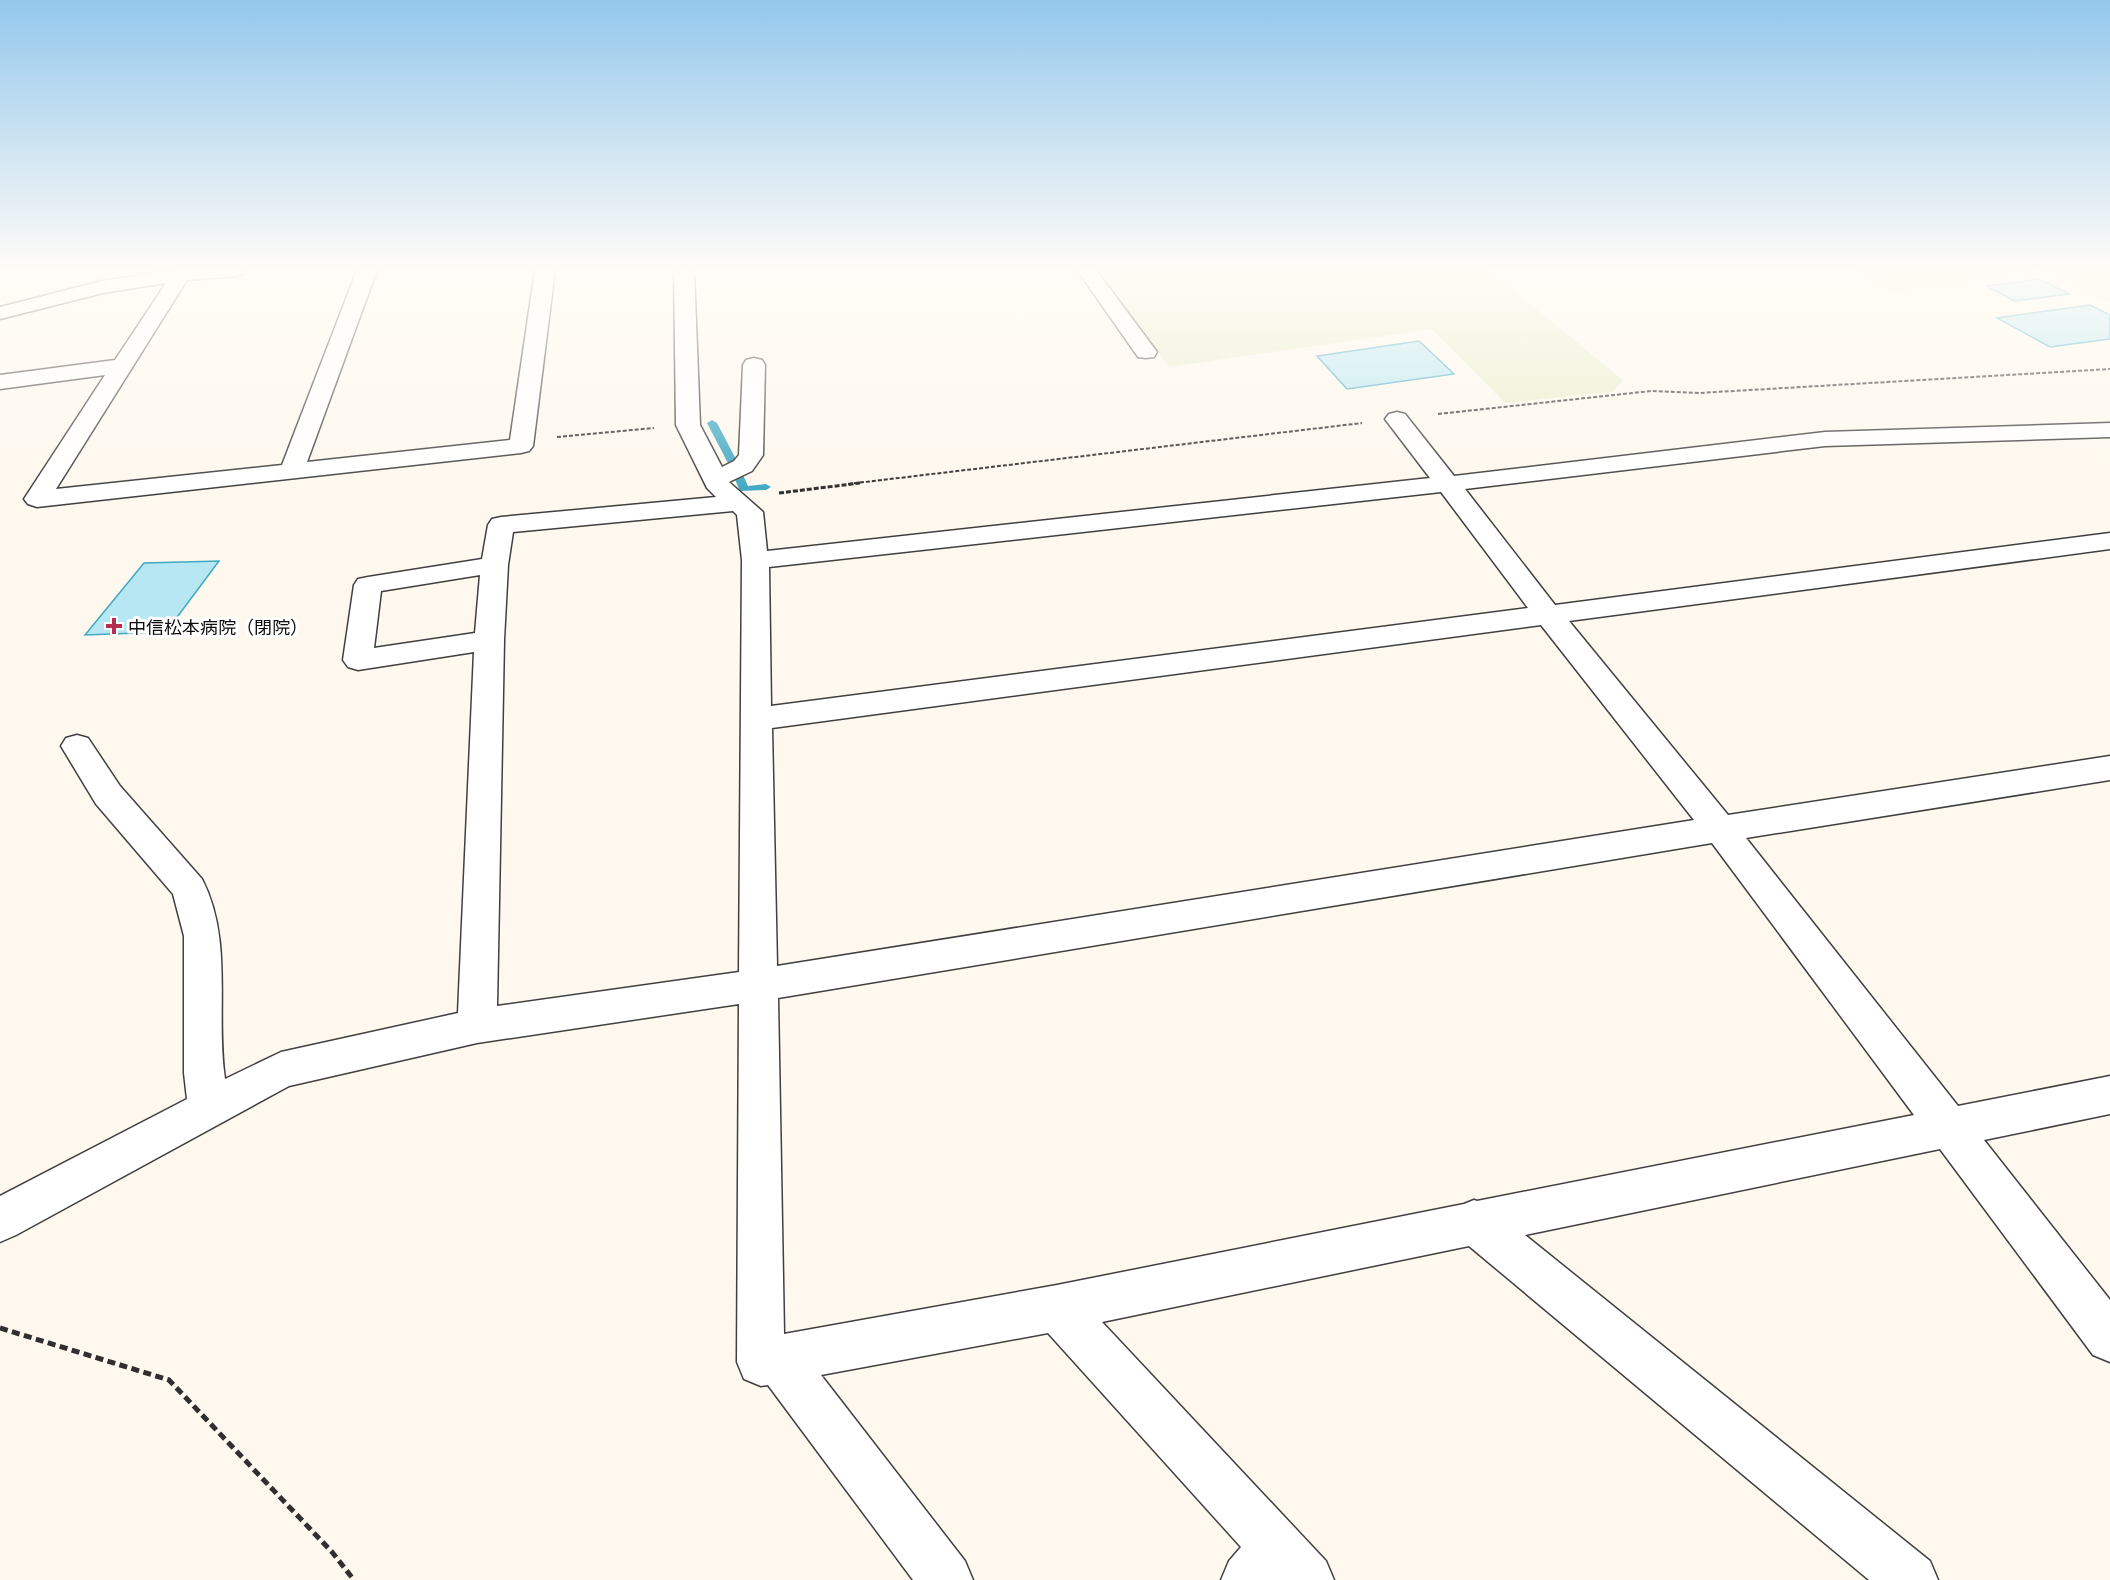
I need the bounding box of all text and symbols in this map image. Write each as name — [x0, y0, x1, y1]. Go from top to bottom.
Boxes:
place label: 中信松本病院（閉院） — [128, 613, 308, 639]
marker: 中信松本病院（閉院） — [105, 617, 123, 635]

